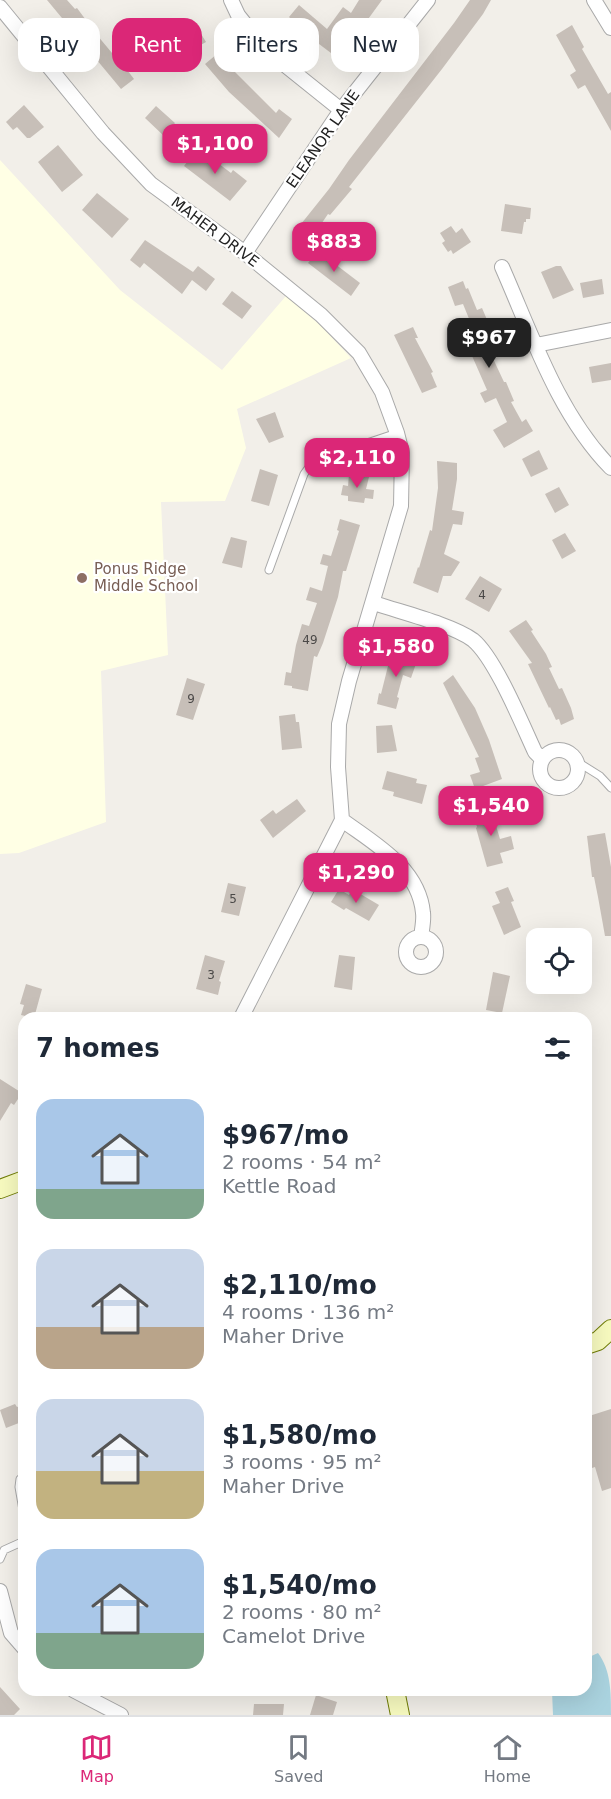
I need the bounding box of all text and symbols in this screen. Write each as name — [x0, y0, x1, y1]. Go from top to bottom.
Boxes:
chip: Buy — [18, 18, 100, 72]
chip: Rent — [112, 18, 202, 72]
chip: Filters — [214, 18, 319, 72]
chip: New — [331, 18, 419, 72]
street label: ELEANOR LANE — [283, 87, 363, 191]
pin: $1,100 — [166, 124, 264, 175]
text: $1,100 — [176, 131, 254, 155]
street label: MAHER DRIVE — [168, 193, 262, 271]
pin: $883 — [298, 222, 370, 273]
text: $883 — [306, 229, 362, 253]
pin: $967 — [453, 318, 525, 369]
text: $967 — [461, 325, 517, 349]
pin: $2,110 — [308, 438, 406, 489]
text: $2,110 — [318, 445, 396, 469]
place label: Ponus Ridge Middle School — [94, 560, 198, 595]
marker: Ponus Ridge Middle School — [75, 571, 89, 585]
house number: 4 — [478, 588, 486, 602]
pin: $1,580 — [347, 627, 445, 678]
house number: 49 — [302, 633, 318, 647]
text: $1,580 — [357, 634, 435, 658]
house number: 9 — [187, 692, 195, 706]
pin: $1,540 — [442, 786, 540, 837]
text: $1,540 — [452, 793, 530, 817]
pin: $1,290 — [307, 853, 405, 904]
text: $1,290 — [317, 860, 395, 884]
house number: 5 — [229, 892, 237, 906]
map controls — [526, 928, 592, 994]
button: locate — [526, 928, 592, 994]
house number: 3 — [207, 968, 215, 982]
icon: filters — [541, 1032, 574, 1065]
text: 7 homes — [36, 1033, 160, 1063]
text: $967/mo — [222, 1120, 349, 1150]
icon: home — [84, 1123, 156, 1195]
text: 2 rooms · 54 m² — [222, 1150, 382, 1174]
text: Kettle Road — [222, 1174, 337, 1198]
text: $2,110/mo — [222, 1270, 377, 1300]
icon: home — [84, 1273, 156, 1345]
text: 4 rooms · 136 m² — [222, 1300, 394, 1324]
text: Maher Drive — [222, 1324, 344, 1348]
text: $1,580/mo — [222, 1420, 377, 1450]
icon: home — [84, 1423, 156, 1495]
text: 3 rooms · 95 m² — [222, 1450, 382, 1474]
text: Maher Drive — [222, 1474, 344, 1498]
text: $1,540/mo — [222, 1570, 377, 1600]
icon: home — [84, 1573, 156, 1645]
text: 2 rooms · 80 m² — [222, 1600, 382, 1624]
text: Camelot Drive — [222, 1624, 365, 1648]
tab: Map — [80, 1731, 114, 1786]
tab: Saved — [274, 1731, 323, 1786]
tab: Home — [484, 1731, 531, 1786]

